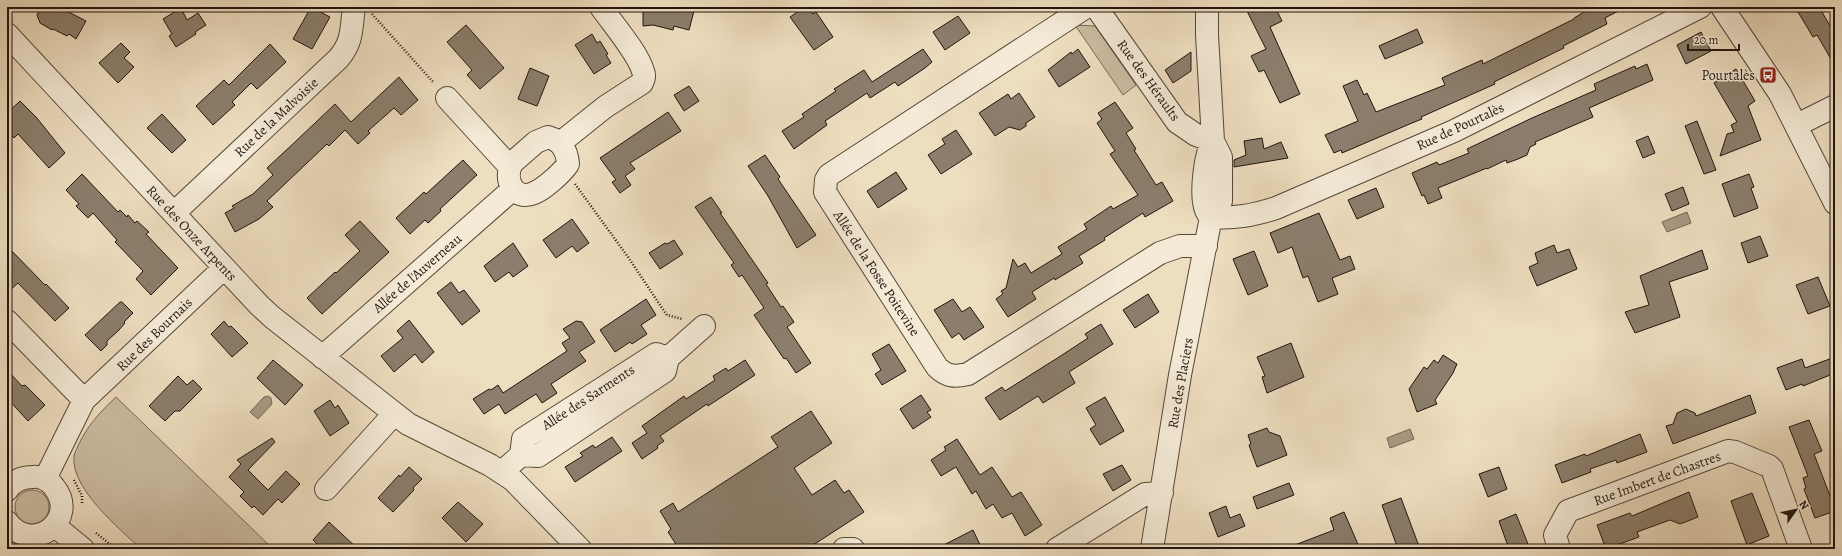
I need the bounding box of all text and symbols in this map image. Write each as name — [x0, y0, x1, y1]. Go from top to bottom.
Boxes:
scale bar — [1688, 26, 1739, 52]
text: 20 m — [1694, 32, 1718, 48]
street label: Rue des Héraults — [1113, 36, 1185, 125]
bus stop icon: Pourtalès — [1758, 65, 1778, 85]
place label: Pourtalès — [1702, 66, 1755, 85]
street label: Rue de la Malvoisie — [230, 73, 322, 161]
street label: Rue de Pourtalès — [1413, 98, 1507, 155]
street label: Rue des Onze Arpents — [142, 181, 241, 285]
street label: Allée de la Fosse Poitevine — [828, 206, 924, 340]
street label: Allée de l'Auverneau — [368, 229, 466, 318]
street label: Rue des Bournais — [112, 293, 196, 376]
street label: Rue des Placiers — [1163, 336, 1198, 430]
street label: Allée des Sarments — [537, 360, 638, 435]
street label: Rue Imbert de Chastres — [1591, 447, 1723, 510]
north arrow — [1776, 490, 1816, 530]
text: N — [1795, 497, 1812, 512]

